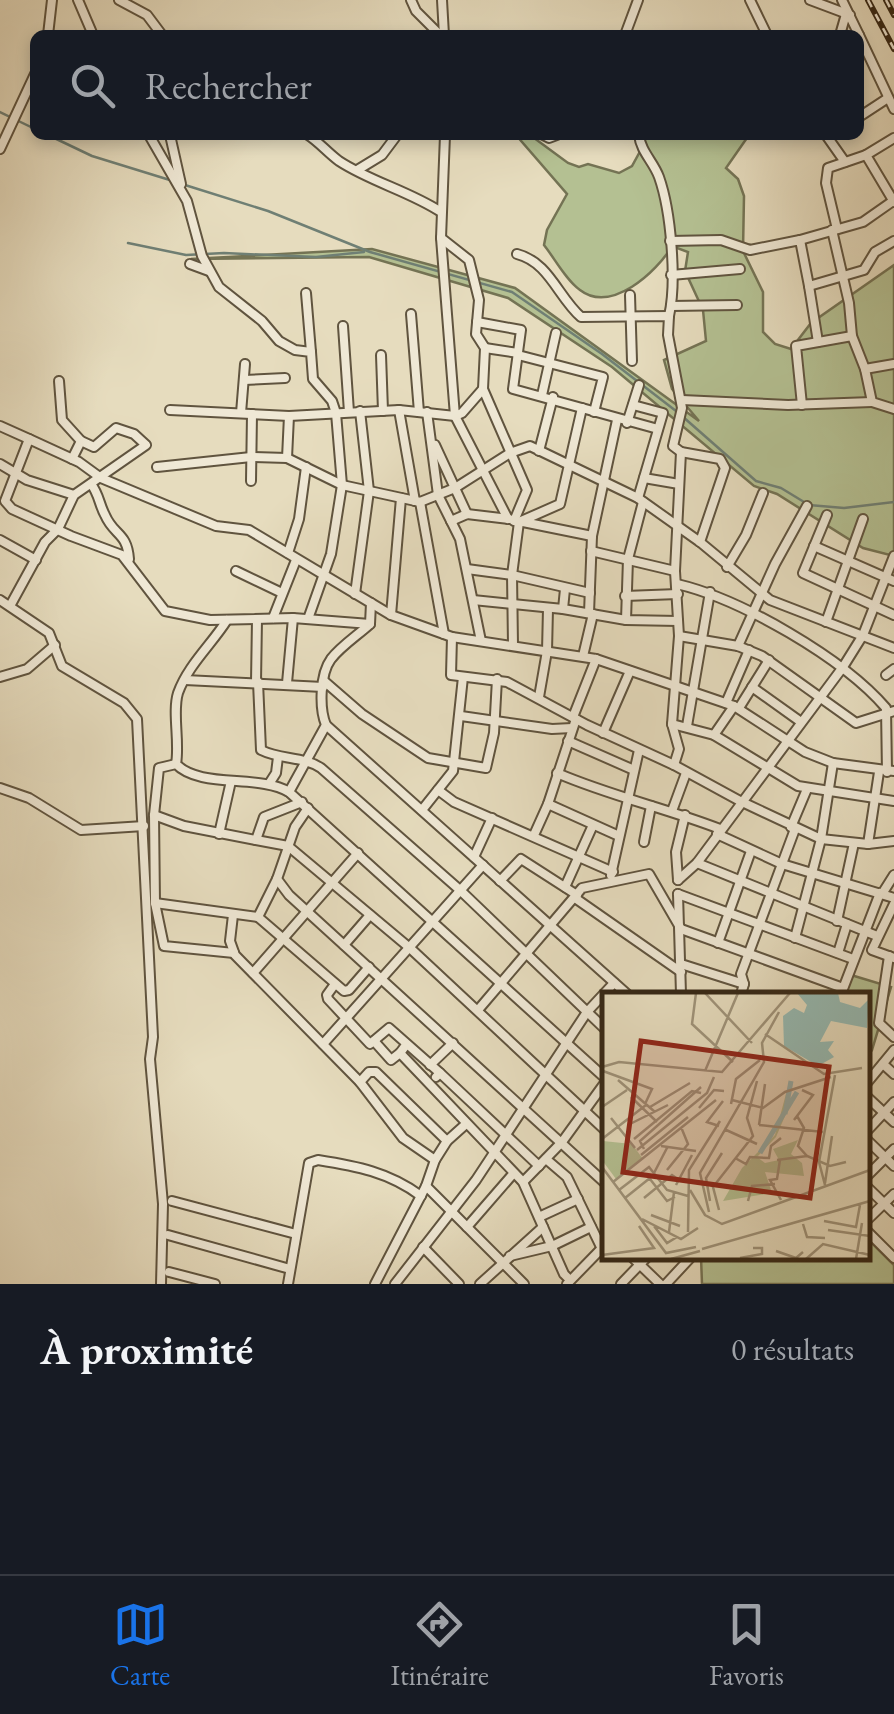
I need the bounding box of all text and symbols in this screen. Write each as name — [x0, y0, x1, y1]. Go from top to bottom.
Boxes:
search box — [30, 30, 864, 140]
icon: search — [65, 58, 120, 113]
text: Rechercher — [145, 61, 312, 110]
inset map — [602, 992, 869, 1259]
text: À proximité — [40, 1322, 253, 1377]
text: 0 résultats — [731, 1328, 854, 1370]
tab: Carte — [110, 1597, 170, 1693]
tab: Itinéraire — [390, 1597, 489, 1693]
tab: Favoris — [709, 1597, 784, 1693]

